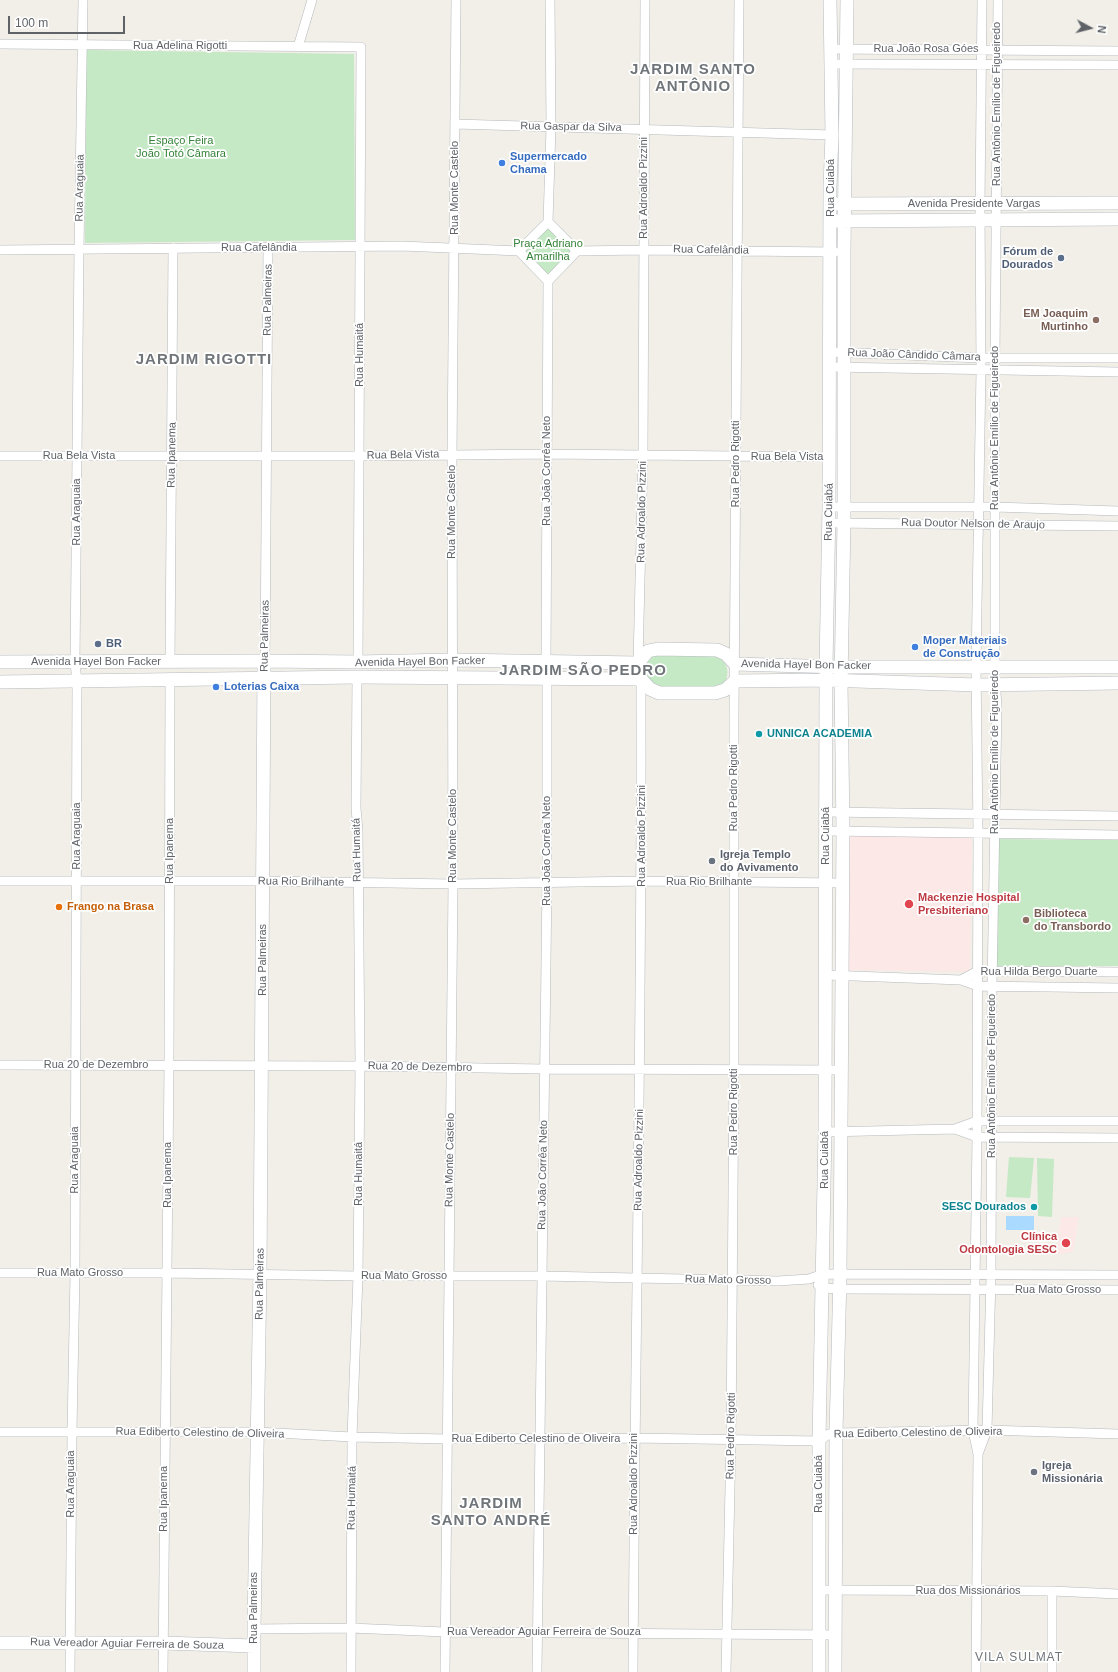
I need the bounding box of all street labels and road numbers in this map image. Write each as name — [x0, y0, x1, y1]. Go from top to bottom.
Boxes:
street label: Rua Antônio Emílio de Figueiredo — [990, 22, 1004, 186]
street label: Rua Adelina Rigotti — [133, 39, 227, 53]
street label: Rua João Rosa Góes — [873, 42, 979, 56]
street label: Rua Gaspar da Silva — [520, 120, 622, 134]
street label: Rua Adroaldo Pizzini — [637, 137, 651, 239]
street label: Rua Monte Castelo — [448, 141, 462, 235]
street label: Rua Araguaia — [73, 154, 87, 222]
street label: Rua Cuiabá — [824, 159, 838, 217]
street label: Avenida Presidente Vargas — [908, 197, 1040, 211]
street label: Rua Cafelândia — [221, 241, 297, 255]
street label: Rua Cafelândia — [673, 243, 749, 257]
street label: Rua Palmeiras — [261, 264, 275, 336]
street label: Rua Humaitá — [353, 323, 367, 387]
street label: Rua João Cândido Câmara — [847, 346, 981, 364]
street label: Rua Antônio Emílio de Figueiredo — [988, 346, 1002, 510]
street label: Rua João Corrêa Neto — [540, 416, 554, 526]
street label: Rua Pedro Rigotti — [729, 421, 743, 507]
street label: Rua Ipanema — [165, 422, 179, 488]
street label: Rua Bela Vista — [367, 448, 439, 462]
street label: Rua Bela Vista — [43, 449, 115, 463]
street label: Rua Bela Vista — [751, 450, 823, 464]
street label: Rua Adroaldo Pizzini — [635, 461, 649, 563]
street label: Rua Monte Castelo — [445, 465, 459, 559]
street label: Rua Araguaia — [70, 478, 84, 546]
street label: Rua Cuiabá — [822, 483, 836, 541]
street label: Rua Doutor Nelson de Araujo — [901, 516, 1045, 532]
street label: Rua Palmeiras — [258, 600, 272, 672]
street label: Avenida Hayel Bon Facker — [355, 654, 485, 670]
street label: Avenida Hayel Bon Facker — [31, 655, 161, 669]
street label: Avenida Hayel Bon Facker — [741, 657, 871, 673]
street label: Rua Antônio Emílio de Figueiredo — [988, 670, 1002, 834]
street label: Rua Pedro Rigotti — [727, 745, 741, 831]
street label: Rua Adroaldo Pizzini — [635, 785, 649, 887]
street label: Rua Monte Castelo — [446, 789, 460, 883]
street label: Rua João Corrêa Neto — [540, 796, 554, 906]
street label: Rua Araguaia — [70, 802, 84, 870]
street label: Rua Cuiabá — [819, 807, 833, 865]
street label: Rua Ipanema — [163, 818, 177, 884]
street label: Rua Humaitá — [350, 818, 364, 882]
street label: Rua Rio Brilhante — [258, 875, 344, 889]
street label: Rua Rio Brilhante — [666, 875, 752, 889]
street label: Rua Palmeiras — [256, 924, 270, 996]
street label: Rua Hilda Bergo Duarte — [981, 965, 1097, 979]
street label: Rua Antônio Emílio de Figueiredo — [985, 994, 999, 1158]
street label: Rua 20 de Dezembro — [44, 1058, 148, 1072]
street label: Rua 20 de Dezembro — [368, 1059, 472, 1075]
street label: Rua Pedro Rigotti — [727, 1069, 741, 1155]
street label: Rua Adroaldo Pizzini — [632, 1109, 646, 1211]
street label: Rua Monte Castelo — [443, 1113, 457, 1207]
street label: Rua João Corrêa Neto — [535, 1120, 551, 1230]
street label: Rua Araguaia — [68, 1126, 82, 1194]
street label: Rua Cuiabá — [818, 1131, 832, 1189]
street label: Rua Ipanema — [161, 1142, 175, 1208]
street label: Rua Humaitá — [352, 1142, 366, 1206]
street label: Rua Palmeiras — [253, 1248, 267, 1320]
street label: Rua Mato Grosso — [37, 1266, 123, 1280]
street label: Rua Mato Grosso — [361, 1269, 447, 1283]
street label: Rua Mato Grosso — [685, 1273, 771, 1287]
street label: Rua Mato Grosso — [1015, 1283, 1101, 1297]
street label: Rua Pedro Rigotti — [724, 1392, 738, 1480]
street label: Rua Ediberto Celestino de Oliveira — [116, 1425, 284, 1441]
street label: Rua Ediberto Celestino de Oliveira — [834, 1425, 1002, 1441]
street label: Rua Ediberto Celestino de Oliveira — [452, 1432, 620, 1446]
street label: Rua Adroaldo Pizzini — [627, 1433, 641, 1535]
street label: Rua Araguaia — [64, 1450, 78, 1518]
street label: Rua Cuiabá — [812, 1455, 826, 1513]
street label: Rua Ipanema — [157, 1466, 171, 1532]
street label: Rua Humaitá — [345, 1466, 359, 1530]
street label: Rua Palmeiras — [247, 1572, 261, 1644]
street label: Rua dos Missionários — [915, 1584, 1021, 1598]
street label: Rua Vereador Aguiar Ferreira de Souza — [447, 1625, 641, 1639]
street label: Rua Vereador Aguiar Ferreira de Souza — [30, 1636, 224, 1652]

